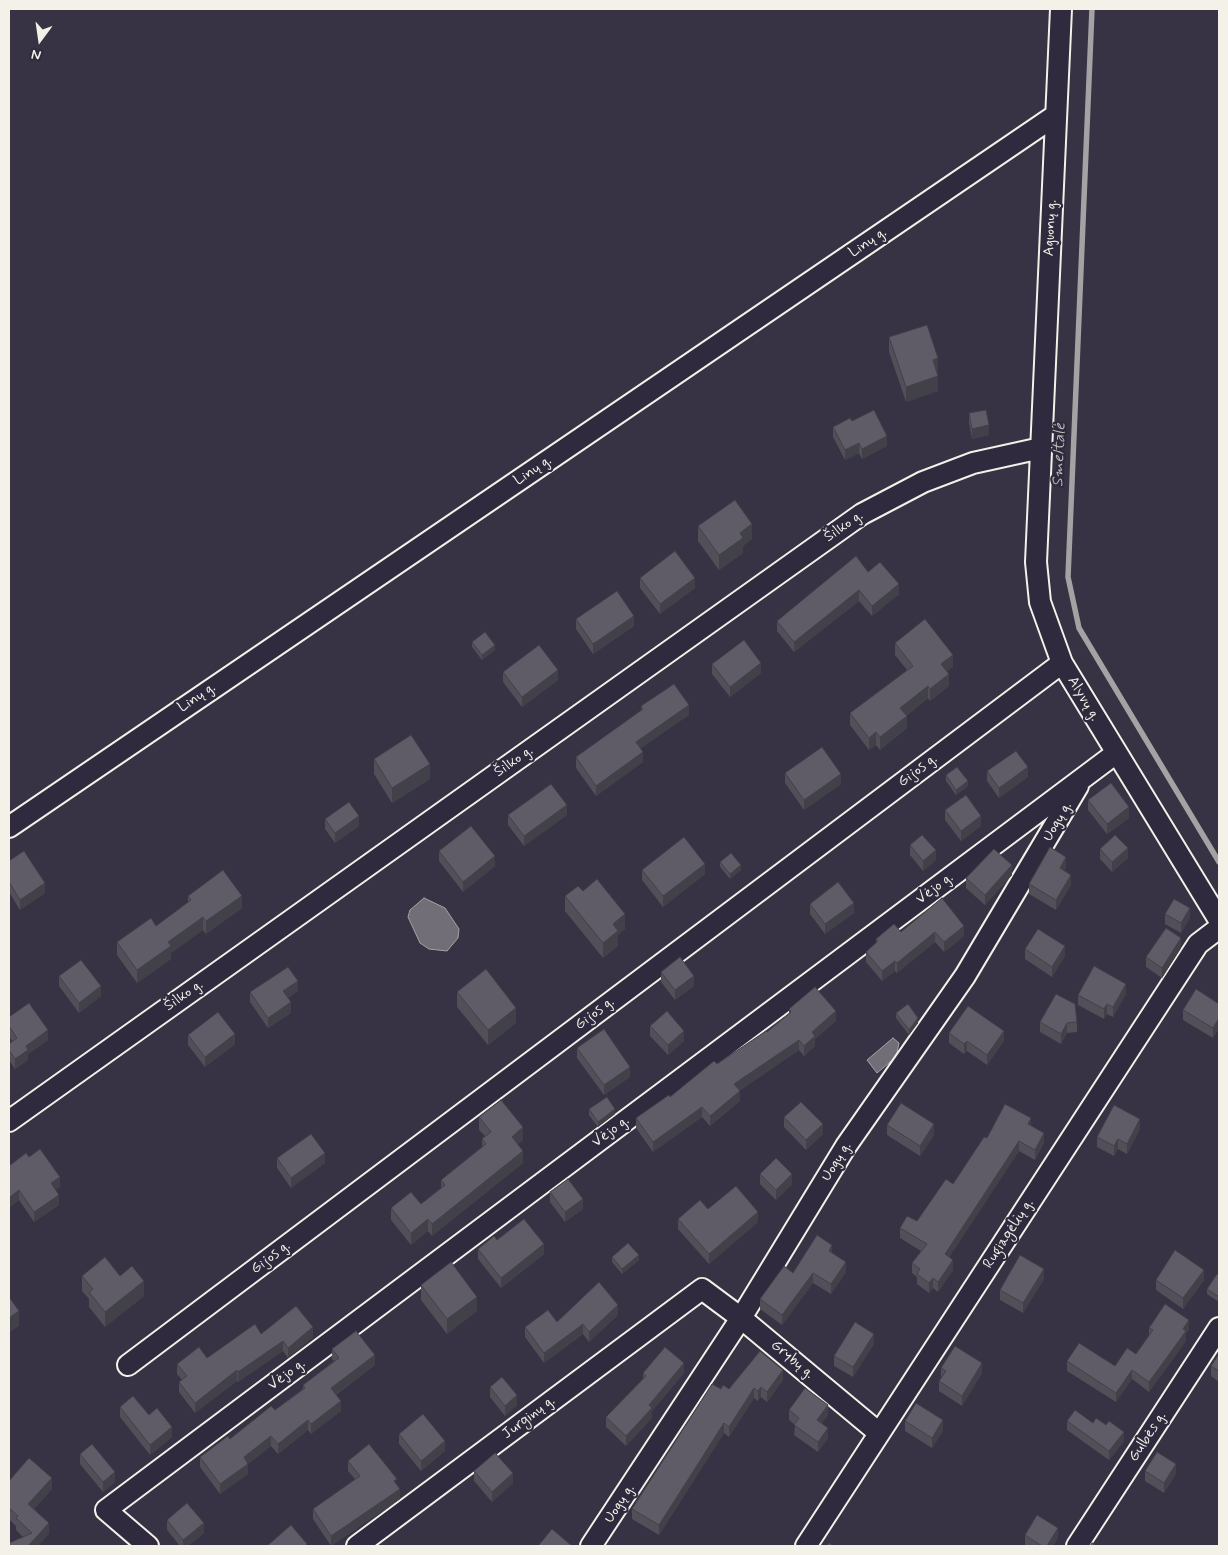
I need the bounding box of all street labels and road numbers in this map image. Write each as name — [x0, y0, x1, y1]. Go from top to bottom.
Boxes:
street label: Aguonų g. — [1041, 199, 1061, 257]
street label: Linų g. — [846, 224, 890, 262]
street label: Linų g. — [511, 452, 555, 490]
street label: Šilko g. — [821, 507, 867, 547]
street label: Alyvų g. — [1063, 673, 1103, 725]
street label: Linų g. — [175, 679, 219, 717]
street label: Šilko g. — [491, 742, 537, 782]
street label: Gijos g. — [895, 750, 941, 792]
street label: Uogų g. — [1039, 799, 1077, 845]
street label: Vėjo g. — [913, 869, 957, 909]
street label: Šilko g. — [161, 976, 207, 1016]
street label: Gijos g. — [572, 993, 618, 1035]
street label: Vėjo g. — [589, 1112, 633, 1152]
street label: Uogų g. — [818, 1139, 856, 1185]
street label: Rugiagėlių g. — [980, 1196, 1038, 1272]
street label: Gijos g. — [248, 1237, 294, 1279]
street label: Grybų g. — [767, 1337, 817, 1383]
street label: Vėjo g. — [265, 1355, 309, 1395]
street label: Jurginų g. — [499, 1392, 559, 1444]
street label: Gulbės g. — [1125, 1409, 1171, 1465]
street label: Uogų g. — [601, 1481, 639, 1527]

